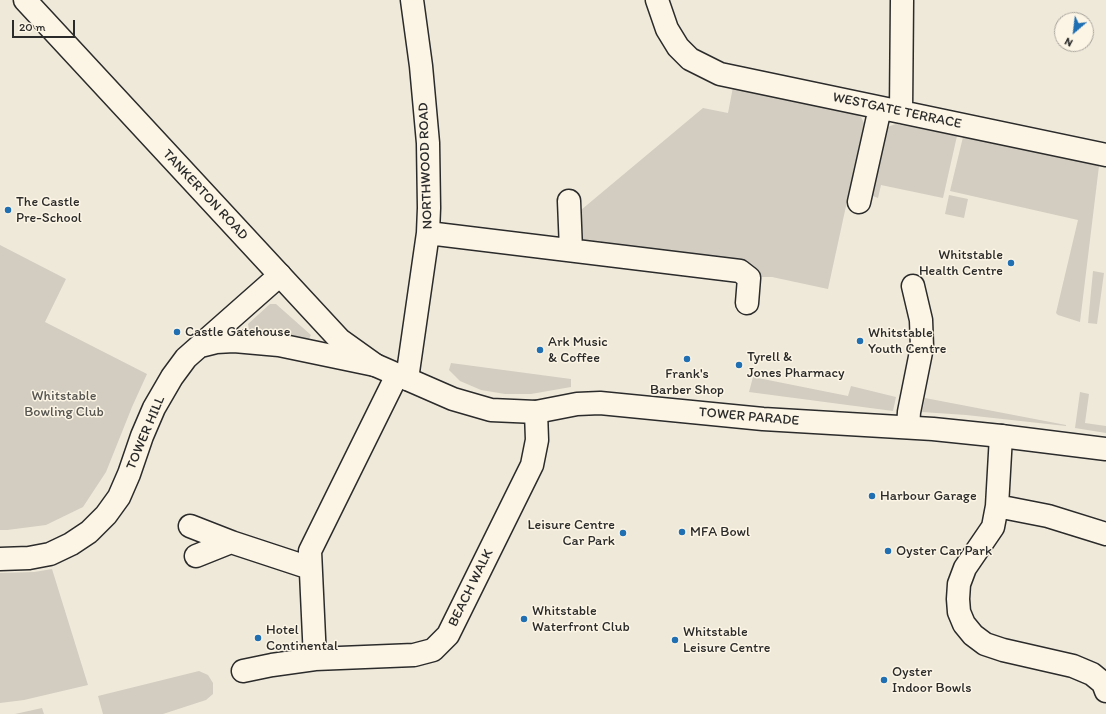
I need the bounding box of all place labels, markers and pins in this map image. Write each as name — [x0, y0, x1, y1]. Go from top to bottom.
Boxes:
place label: The Castle Pre-School — [16, 194, 82, 226]
marker: The Castle Pre-School — [3, 205, 13, 215]
place label: Whitstable Health Centre — [919, 247, 1003, 280]
marker: Whitstable Health Centre — [1006, 258, 1016, 268]
place label: Castle Gatehouse — [185, 324, 290, 340]
place label: Whitstable Youth Centre — [868, 325, 946, 358]
marker: Castle Gatehouse — [172, 327, 182, 337]
place label: Ark Music & Coffee — [548, 334, 608, 366]
marker: Whitstable Youth Centre — [855, 336, 865, 346]
marker: Ark Music & Coffee — [535, 345, 545, 355]
place label: Tyrell & Jones Pharmacy — [747, 349, 845, 382]
marker: Frank's Barber Shop — [682, 354, 692, 364]
marker: Tyrell & Jones Pharmacy — [734, 360, 744, 370]
place label: Frank's Barber Shop — [650, 366, 724, 398]
place label: Harbour Garage — [880, 488, 977, 504]
marker: Harbour Garage — [867, 491, 877, 501]
place label: Leisure Centre Car Park — [528, 517, 615, 550]
place label: MFA Bowl — [690, 524, 750, 540]
marker: MFA Bowl — [677, 527, 687, 537]
marker: Leisure Centre Car Park — [618, 528, 628, 538]
place label: Oyster Car Park — [896, 543, 992, 559]
marker: Oyster Car Park — [883, 546, 893, 556]
place label: Whitstable Waterfront Club — [532, 603, 630, 636]
marker: Whitstable Waterfront Club — [519, 614, 529, 624]
place label: Hotel Continental — [266, 622, 338, 654]
place label: Whitstable Leisure Centre — [683, 624, 770, 656]
marker: Hotel Continental — [253, 633, 263, 643]
marker: Whitstable Leisure Centre — [670, 635, 680, 645]
place label: Oyster Indoor Bowls — [892, 664, 972, 696]
marker: Oyster Indoor Bowls — [879, 675, 889, 685]

